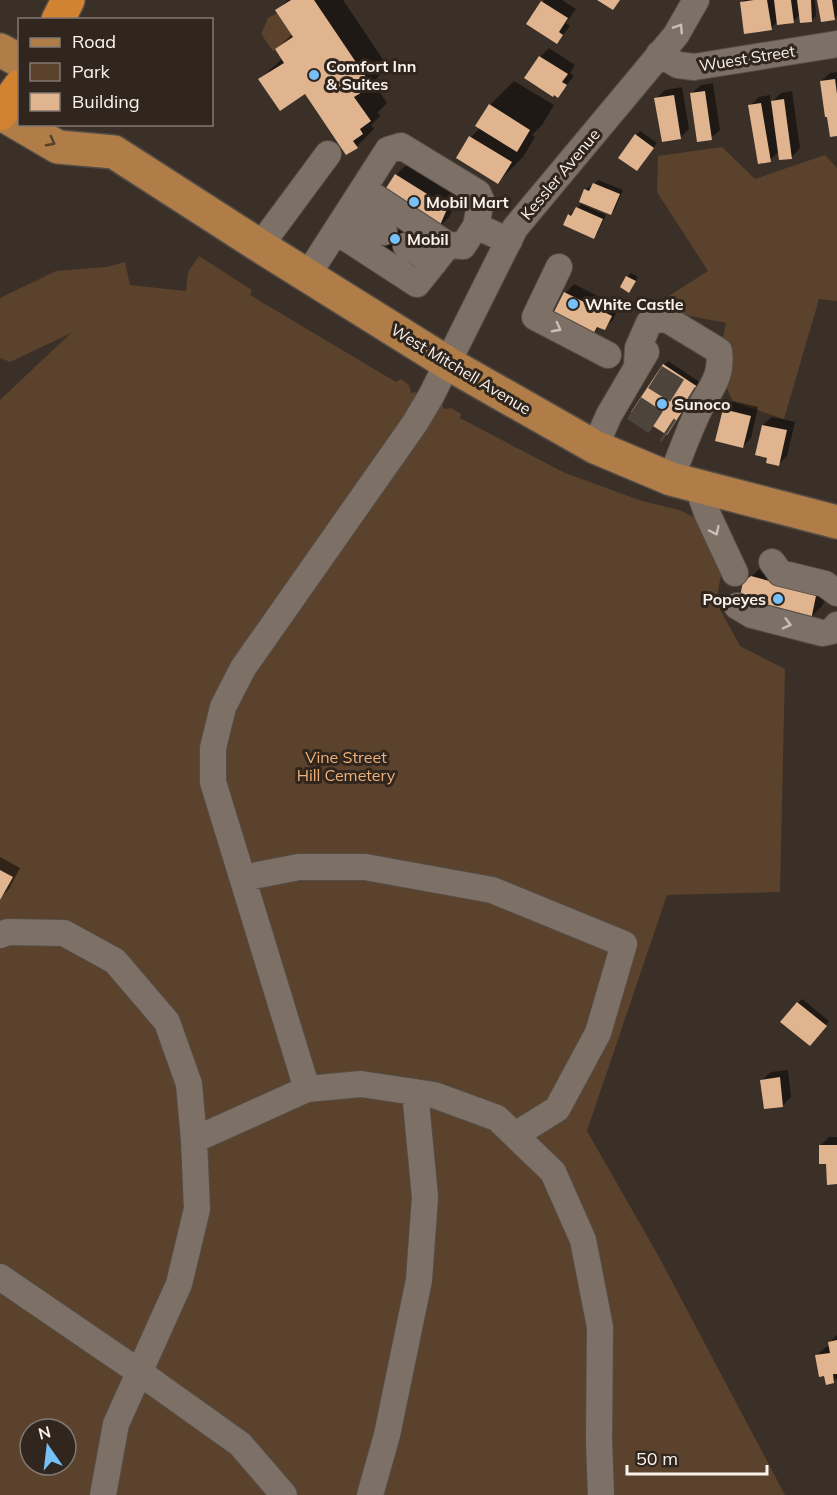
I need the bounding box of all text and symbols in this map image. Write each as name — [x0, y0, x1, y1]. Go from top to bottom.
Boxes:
legend — [18, 18, 213, 126]
one-way arrow — [672, 24, 684, 34]
text: Road — [72, 30, 116, 53]
street label: Wuest Street — [698, 40, 797, 75]
place label: Comfort Inn & Suites — [326, 56, 416, 94]
text: Park — [72, 60, 111, 83]
marker: Comfort Inn & Suites — [307, 68, 321, 82]
text: Building — [72, 90, 140, 113]
street label: Kessler Avenue — [516, 124, 604, 224]
one-way arrow — [45, 135, 56, 147]
place label: Mobil Mart — [426, 192, 509, 212]
marker: Mobil Mart — [407, 195, 421, 209]
place label: Mobil — [407, 229, 449, 249]
marker: Mobil — [388, 232, 402, 246]
place label: White Castle — [585, 294, 684, 314]
marker: White Castle — [566, 297, 580, 311]
street label: West Mitchell Avenue — [387, 319, 535, 419]
one-way arrow — [550, 321, 561, 332]
place label: Sunoco — [674, 394, 730, 414]
marker: Sunoco — [655, 397, 669, 411]
one-way arrow — [708, 524, 720, 535]
place label: Popeyes — [702, 589, 766, 609]
marker: Popeyes — [771, 592, 785, 606]
one-way arrow — [781, 617, 792, 629]
park label: Vine Street Hill Cemetery — [297, 747, 396, 785]
north arrow — [18, 1417, 78, 1477]
text: N — [36, 1421, 53, 1444]
scale bar — [627, 1438, 766, 1476]
text: 50 m — [636, 1447, 678, 1470]

